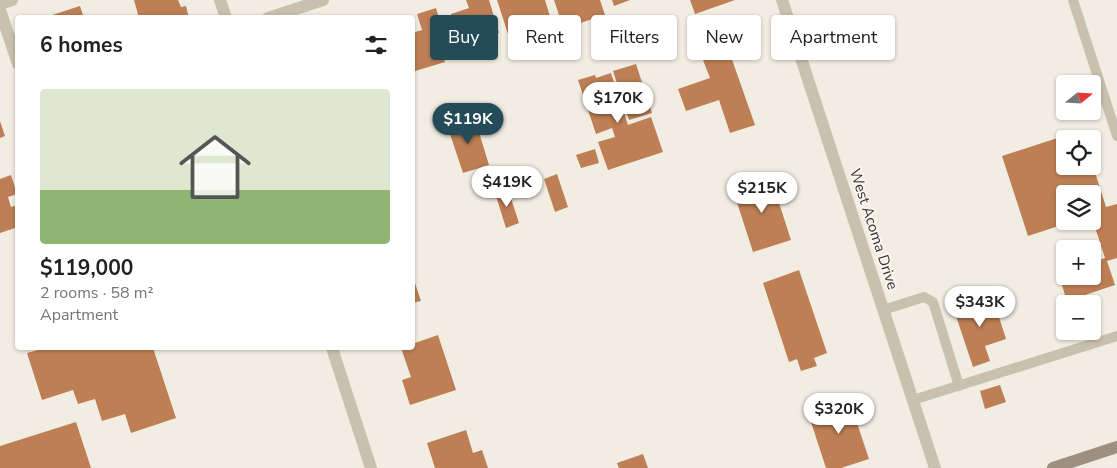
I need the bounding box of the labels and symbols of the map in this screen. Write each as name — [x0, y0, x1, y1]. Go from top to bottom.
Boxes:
north arrow — [1056, 75, 1101, 120]
pin: $170K — [583, 82, 653, 124]
pin: $119K — [433, 102, 503, 145]
pin: $419K — [472, 166, 542, 208]
street label: West Acoma Drive — [845, 166, 903, 292]
pin: $215K — [727, 172, 797, 214]
pin: $343K — [945, 286, 1015, 328]
pin: $320K — [804, 392, 874, 435]

